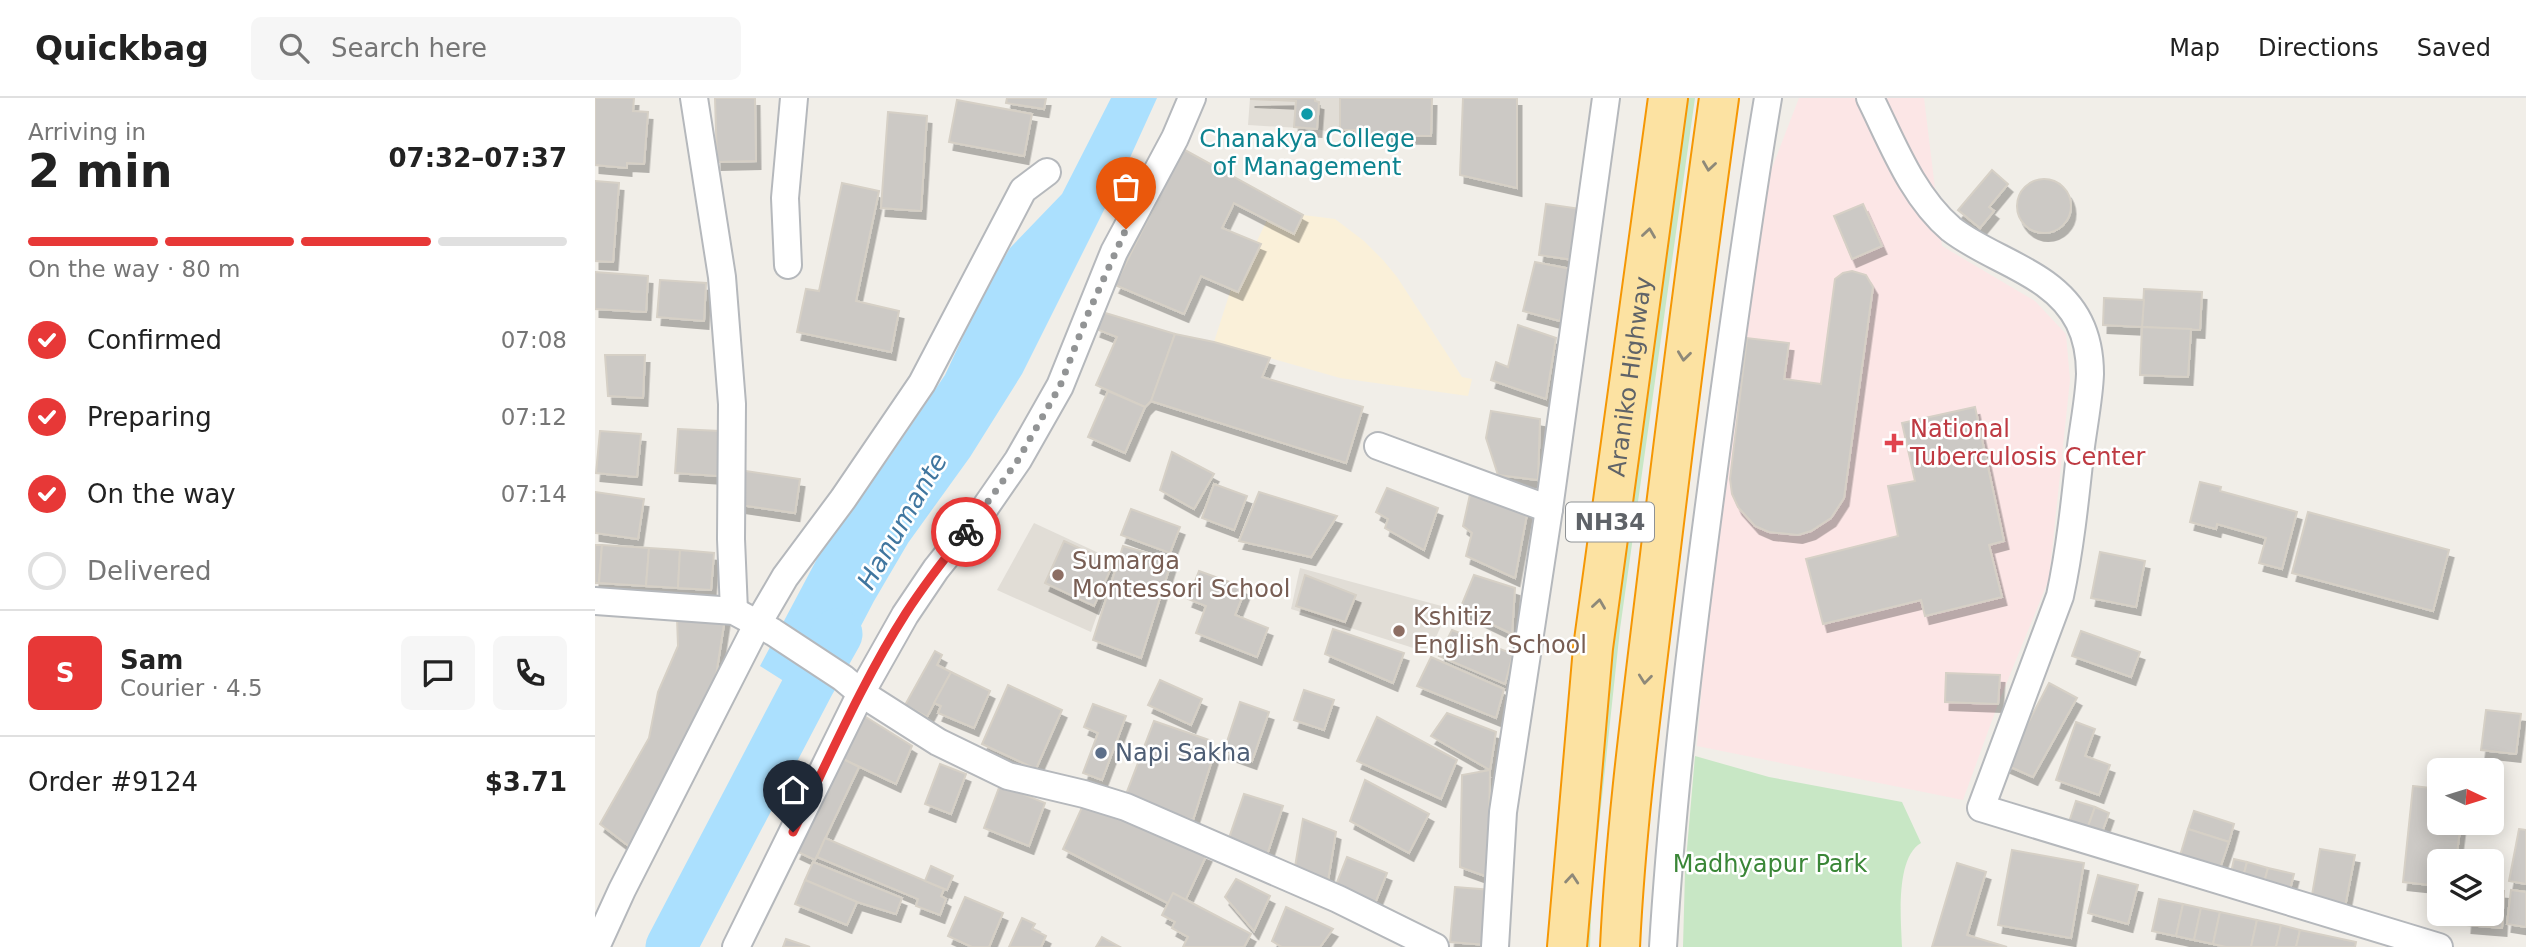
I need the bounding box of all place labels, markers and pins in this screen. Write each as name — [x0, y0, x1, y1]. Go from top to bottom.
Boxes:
marker: Chanakya College of Management — [1299, 106, 1315, 122]
place label: Chanakya College of Management — [1199, 125, 1415, 181]
pin — [1096, 157, 1156, 229]
place label: National Tuberculosis Center — [1909, 415, 2146, 471]
marker: National Tuberculosis Center — [1884, 433, 1904, 453]
place label: Sumarga Montessori School — [1072, 547, 1290, 603]
marker: Sumarga Montessori School — [1050, 567, 1066, 583]
place label: Kshitiz English School — [1413, 603, 1587, 659]
marker: Kshitiz English School — [1391, 623, 1407, 639]
place label: Napi Sakha — [1115, 739, 1251, 767]
marker: Napi Sakha — [1093, 745, 1109, 761]
pin — [763, 760, 823, 832]

